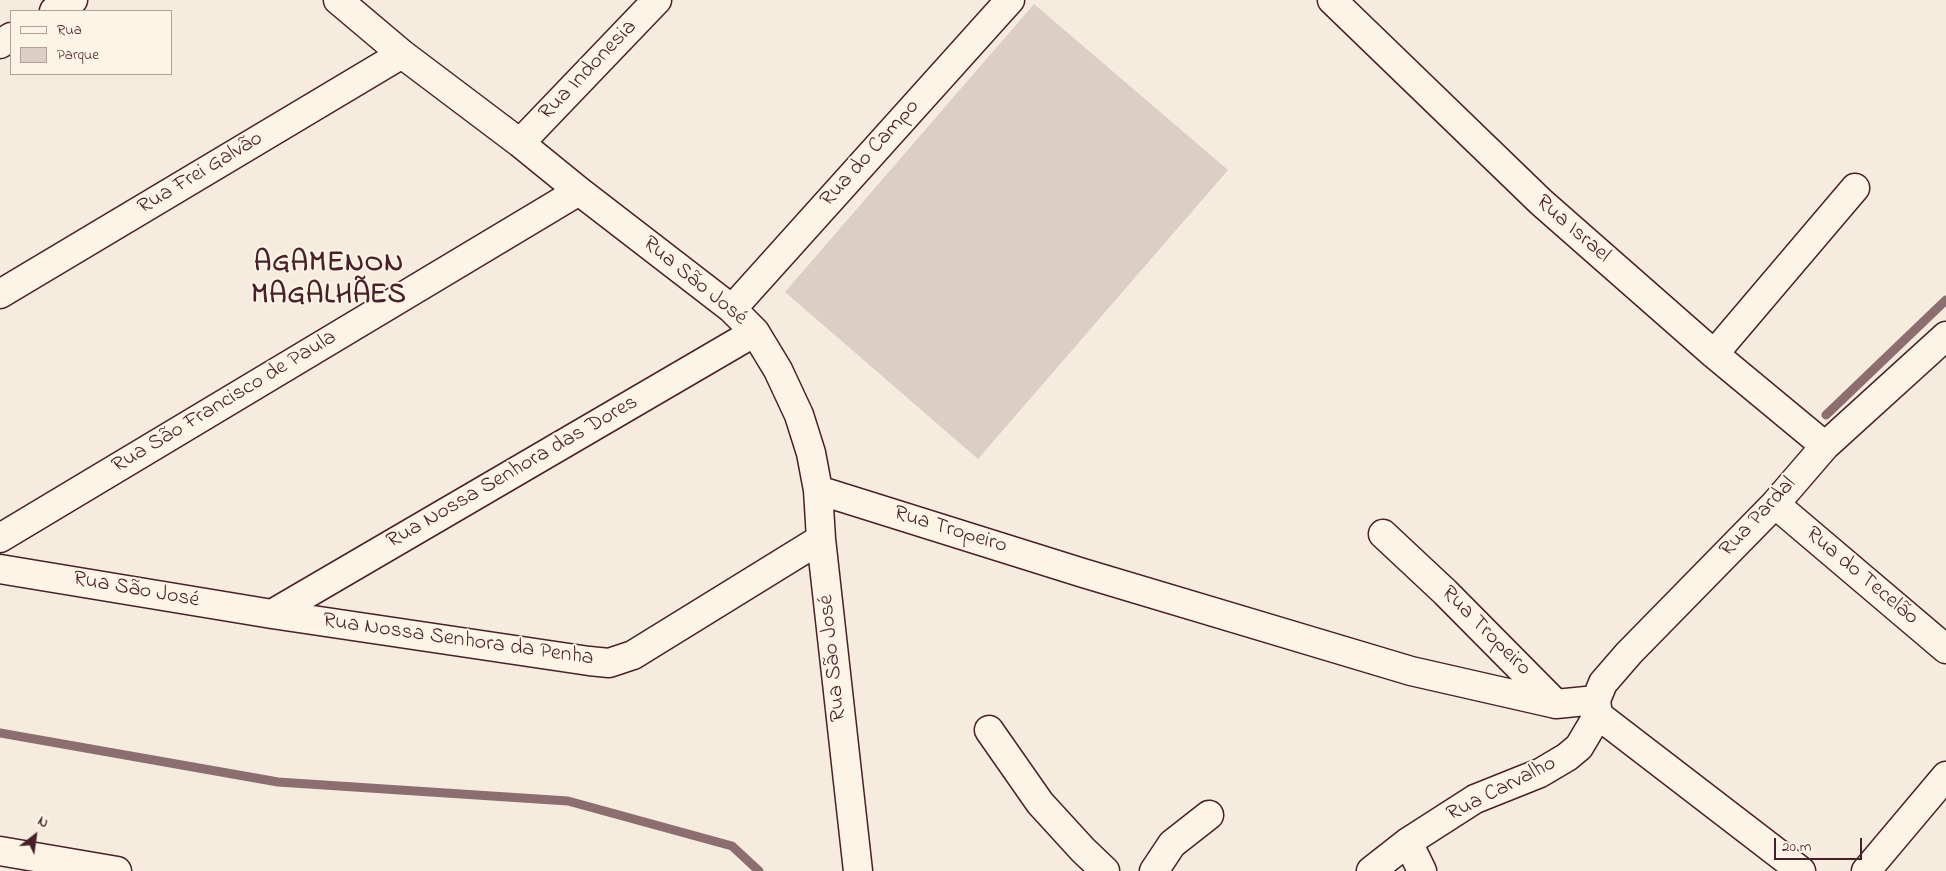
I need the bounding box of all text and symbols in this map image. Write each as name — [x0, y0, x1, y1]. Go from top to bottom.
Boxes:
legend — [10, 10, 172, 75]
street label: Rua Indonesia — [534, 15, 644, 127]
text: Rua — [57, 19, 82, 41]
text: Parque — [57, 44, 99, 66]
street label: Rua do Campo — [816, 95, 926, 213]
street label: Rua Frei Galvão — [134, 126, 268, 222]
street label: Rua Israel — [1529, 190, 1615, 270]
street label: Rua São José — [636, 232, 752, 332]
district label: AGAMENON MAGALHÃES — [250, 248, 408, 314]
street label: Rua São Francisco de Paula — [108, 325, 342, 481]
street label: Rua Nossa Senhora das Dores — [383, 390, 643, 556]
street label: Rua Pardal — [1715, 472, 1803, 564]
street label: Rua Tropeiro — [890, 501, 1010, 561]
street label: Rua do Tecelão — [1799, 522, 1923, 632]
street label: Rua São José — [71, 567, 201, 615]
street label: Rua Tropeiro — [1434, 581, 1536, 683]
street label: Rua São José — [814, 593, 854, 723]
street label: Rua Nossa Senhora da Penha — [321, 609, 595, 673]
street label: Rua Carvalho — [1443, 751, 1561, 829]
north arrow — [10, 811, 60, 861]
text: N — [33, 811, 52, 834]
scale bar — [1776, 828, 1864, 860]
text: 20 m — [1782, 836, 1811, 858]

